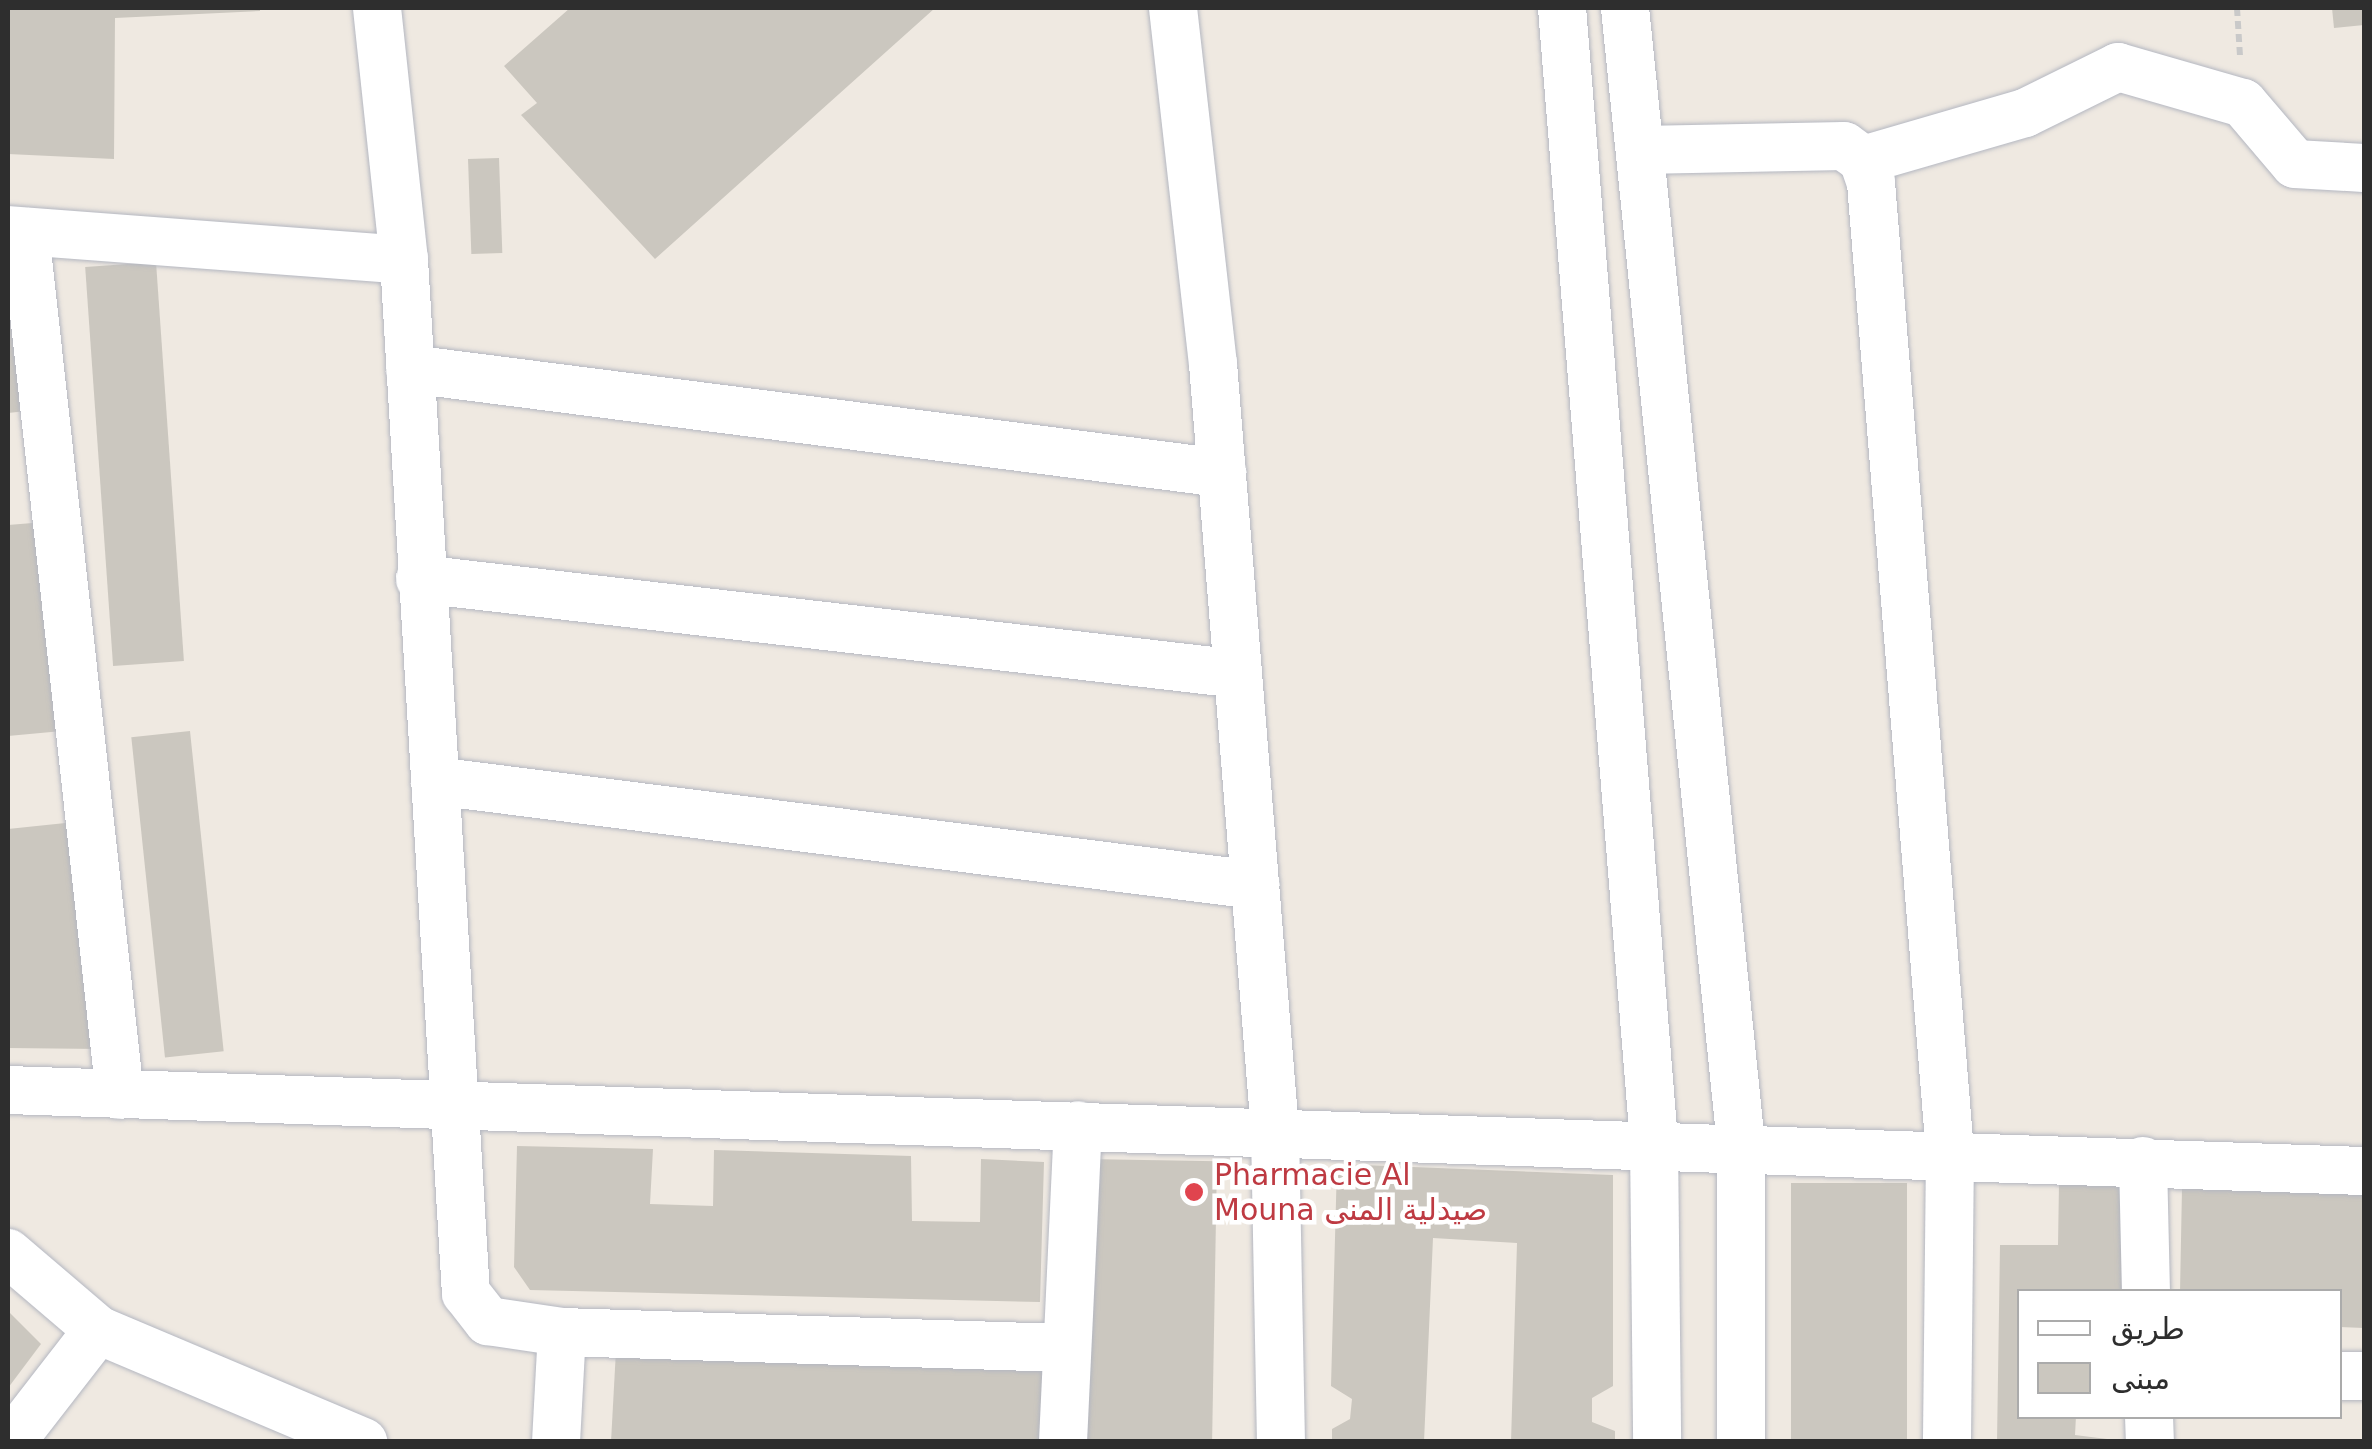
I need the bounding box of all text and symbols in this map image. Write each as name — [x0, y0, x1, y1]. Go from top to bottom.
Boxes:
place label: Pharmacie Al Mouna صيدلية المنى — [1214, 1157, 1487, 1228]
marker: Pharmacie Al Mouna صيدلية المنى — [1183, 1181, 1205, 1203]
legend — [2017, 1289, 2342, 1419]
text: طريق — [2111, 1311, 2185, 1346]
text: مبنى — [2111, 1361, 2170, 1396]

